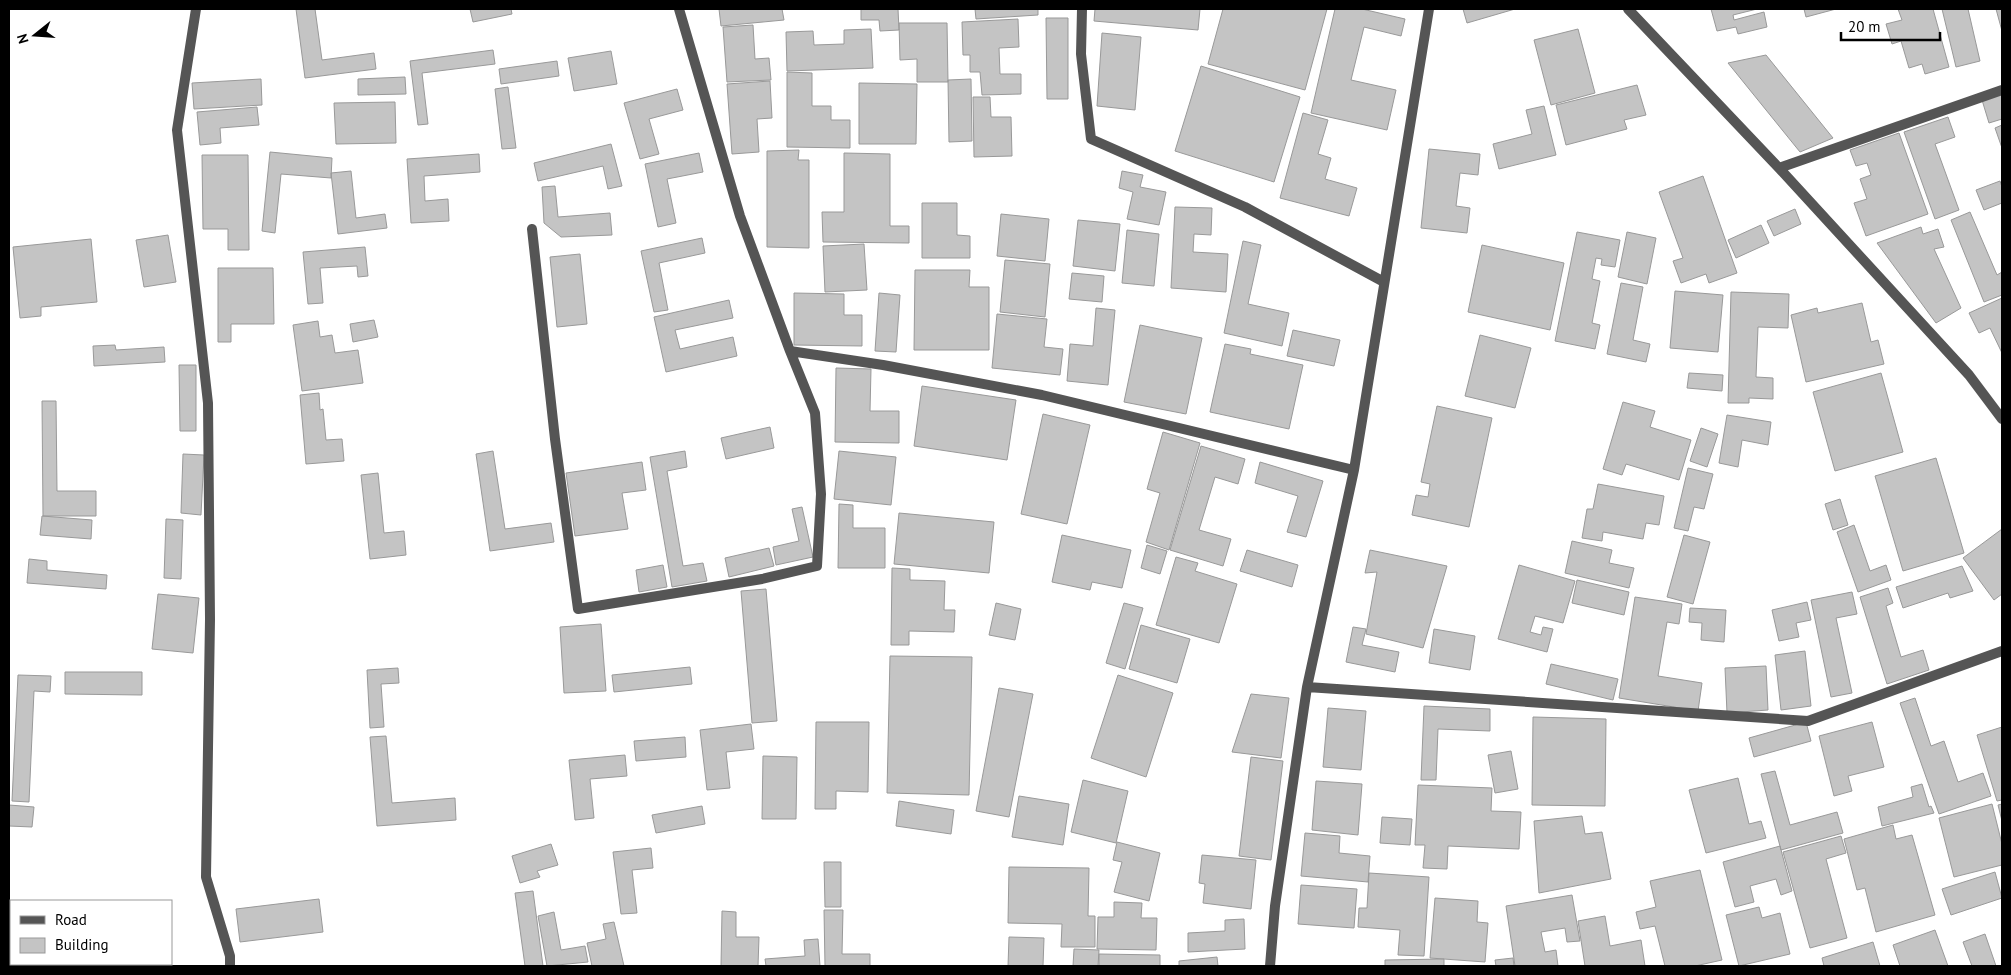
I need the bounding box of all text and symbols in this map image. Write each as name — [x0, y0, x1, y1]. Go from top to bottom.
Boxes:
north arrow — [10, 10, 60, 60]
scale bar — [1841, 10, 1940, 42]
text: 20 m — [1848, 17, 1881, 36]
text: N — [13, 32, 33, 46]
legend — [10, 900, 172, 965]
text: Road — [55, 910, 87, 929]
text: Building — [55, 935, 109, 954]

